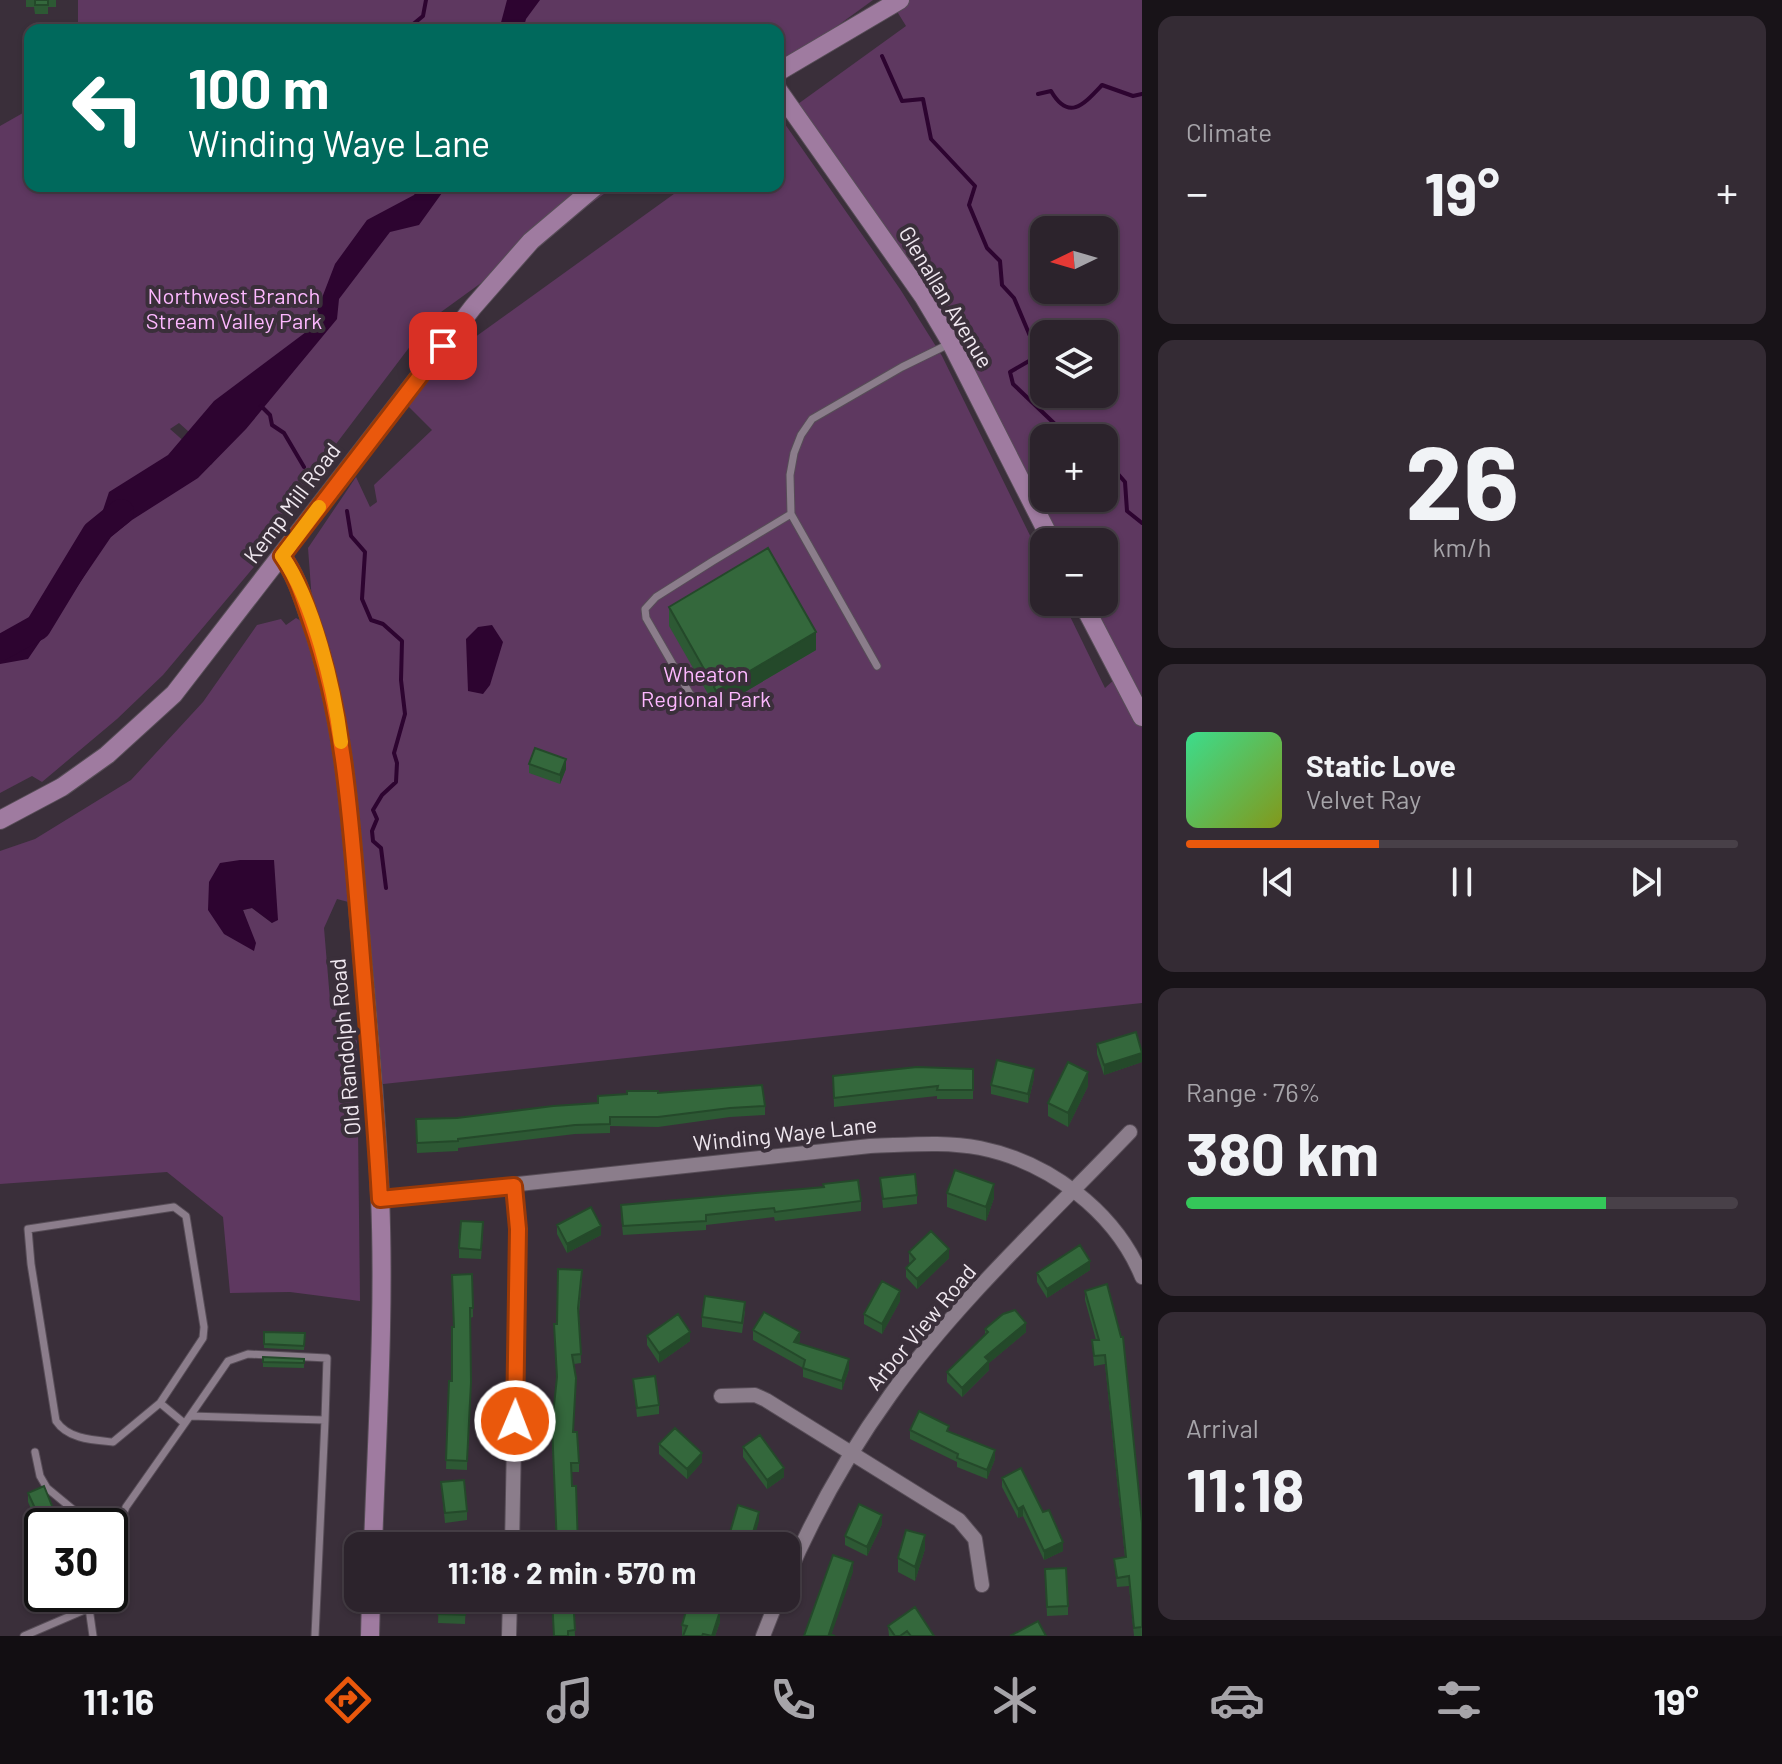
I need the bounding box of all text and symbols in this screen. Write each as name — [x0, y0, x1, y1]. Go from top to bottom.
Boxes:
text: 100 m — [188, 53, 330, 120]
icon: left — [56, 56, 160, 160]
text: Climate — [1186, 116, 1272, 147]
text: Winding Waye Lane — [188, 121, 490, 164]
text: 19° — [1424, 156, 1500, 228]
text: − — [1186, 165, 1208, 218]
text: + — [1716, 165, 1738, 218]
north arrow — [1030, 216, 1118, 304]
map controls — [1030, 216, 1118, 616]
street label: Glenallan Avenue — [894, 221, 999, 372]
park label: Northwest Branch Stream Valley Park — [146, 282, 322, 333]
pin — [409, 312, 477, 380]
button: layers — [1030, 320, 1118, 408]
icon: arrive — [421, 324, 465, 368]
text: 26 — [1405, 416, 1519, 541]
button: + — [1030, 424, 1118, 512]
street label: Kemp Mill Road — [237, 437, 345, 568]
button: − — [1030, 528, 1118, 616]
text: km/h — [1433, 531, 1491, 562]
park label: Wheaton Regional Park — [641, 660, 771, 711]
text: Static Love — [1306, 747, 1456, 783]
text: Velvet Ray — [1306, 783, 1421, 814]
icon: previous — [1256, 860, 1300, 904]
icon: pause — [1440, 860, 1484, 904]
icon: next — [1624, 860, 1668, 904]
street label: Old Randolph Road — [323, 957, 365, 1137]
text: Range · 76% — [1186, 1076, 1321, 1107]
street label: Winding Waye Lane — [692, 1110, 878, 1156]
text: 380 km — [1186, 1116, 1379, 1188]
street label: Arbor View Road — [860, 1258, 981, 1395]
position arrow — [473, 1379, 557, 1463]
text: Arrival — [1186, 1412, 1259, 1443]
text: 11:18 — [1186, 1452, 1304, 1524]
speed limit sign: 30 — [24, 1508, 128, 1612]
text: 11:18 · 2 min · 570 m — [448, 1554, 696, 1590]
icon: directions — [320, 1672, 376, 1728]
icon: music — [542, 1672, 598, 1728]
icon: phone — [765, 1672, 821, 1728]
icon: climate — [987, 1672, 1043, 1728]
icon: car — [1209, 1672, 1265, 1728]
icon: filters — [1431, 1672, 1487, 1728]
text: 11:16 — [83, 1679, 154, 1722]
text: 19° — [1653, 1679, 1699, 1722]

